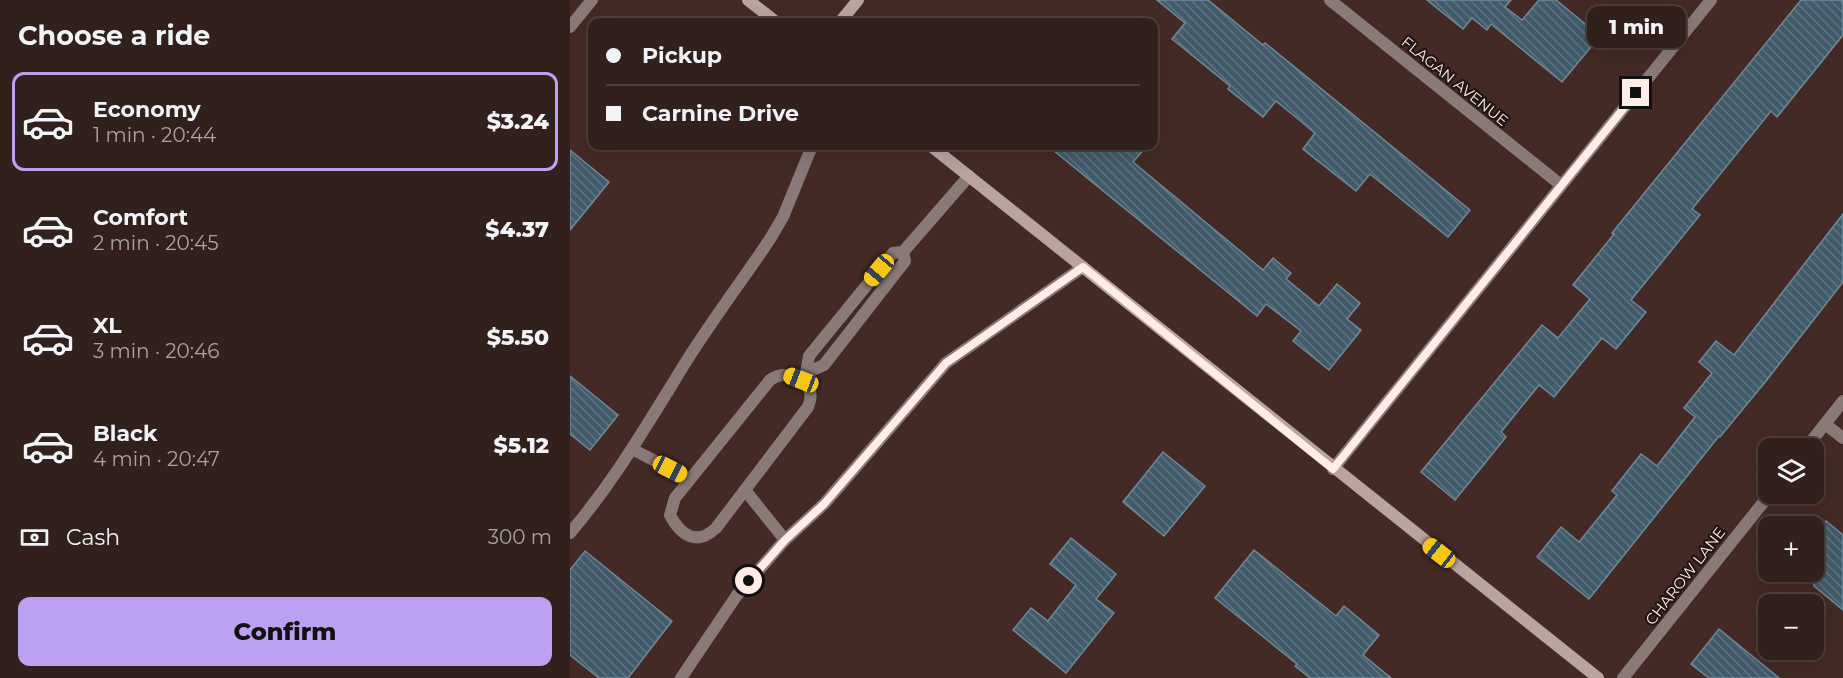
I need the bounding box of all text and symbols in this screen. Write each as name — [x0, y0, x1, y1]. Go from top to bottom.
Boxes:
callout: 1 min — [1586, 6, 1686, 48]
text: 1 min — [1609, 15, 1664, 39]
text: Choose a ride — [18, 19, 210, 52]
street label: FLAGAN AVENUE — [1398, 32, 1512, 130]
text: Pickup — [642, 42, 722, 69]
route end — [1622, 79, 1649, 106]
icon: car — [21, 95, 75, 149]
text: Economy — [93, 96, 201, 123]
text: Carnine Drive — [642, 100, 799, 127]
text: $3.24 — [487, 108, 549, 135]
text: 1 min · 20:44 — [93, 123, 216, 147]
icon: car — [21, 203, 75, 257]
text: Comfort — [93, 204, 188, 231]
text: $4.37 — [485, 216, 549, 243]
text: 2 min · 20:45 — [93, 231, 219, 255]
car — [861, 250, 897, 290]
icon: car — [21, 311, 75, 365]
text: XL — [93, 312, 122, 339]
text: $5.50 — [487, 324, 549, 351]
text: 3 min · 20:46 — [93, 339, 219, 363]
car — [781, 365, 821, 395]
icon: car — [21, 419, 75, 473]
text: Black — [93, 420, 157, 447]
text: $5.12 — [493, 432, 549, 459]
map controls — [1758, 438, 1824, 660]
button: layers — [1758, 438, 1824, 504]
text: 4 min · 20:47 — [93, 447, 220, 471]
car — [650, 453, 690, 485]
button: + — [1758, 516, 1824, 582]
icon: cash — [18, 521, 51, 554]
street label: CHAROW LANE — [1641, 523, 1729, 629]
text: Cash — [66, 524, 120, 551]
text: 300 m — [488, 525, 552, 549]
car — [1419, 535, 1459, 571]
route start — [735, 567, 762, 594]
button: − — [1758, 594, 1824, 660]
button: Confirm — [18, 597, 552, 666]

